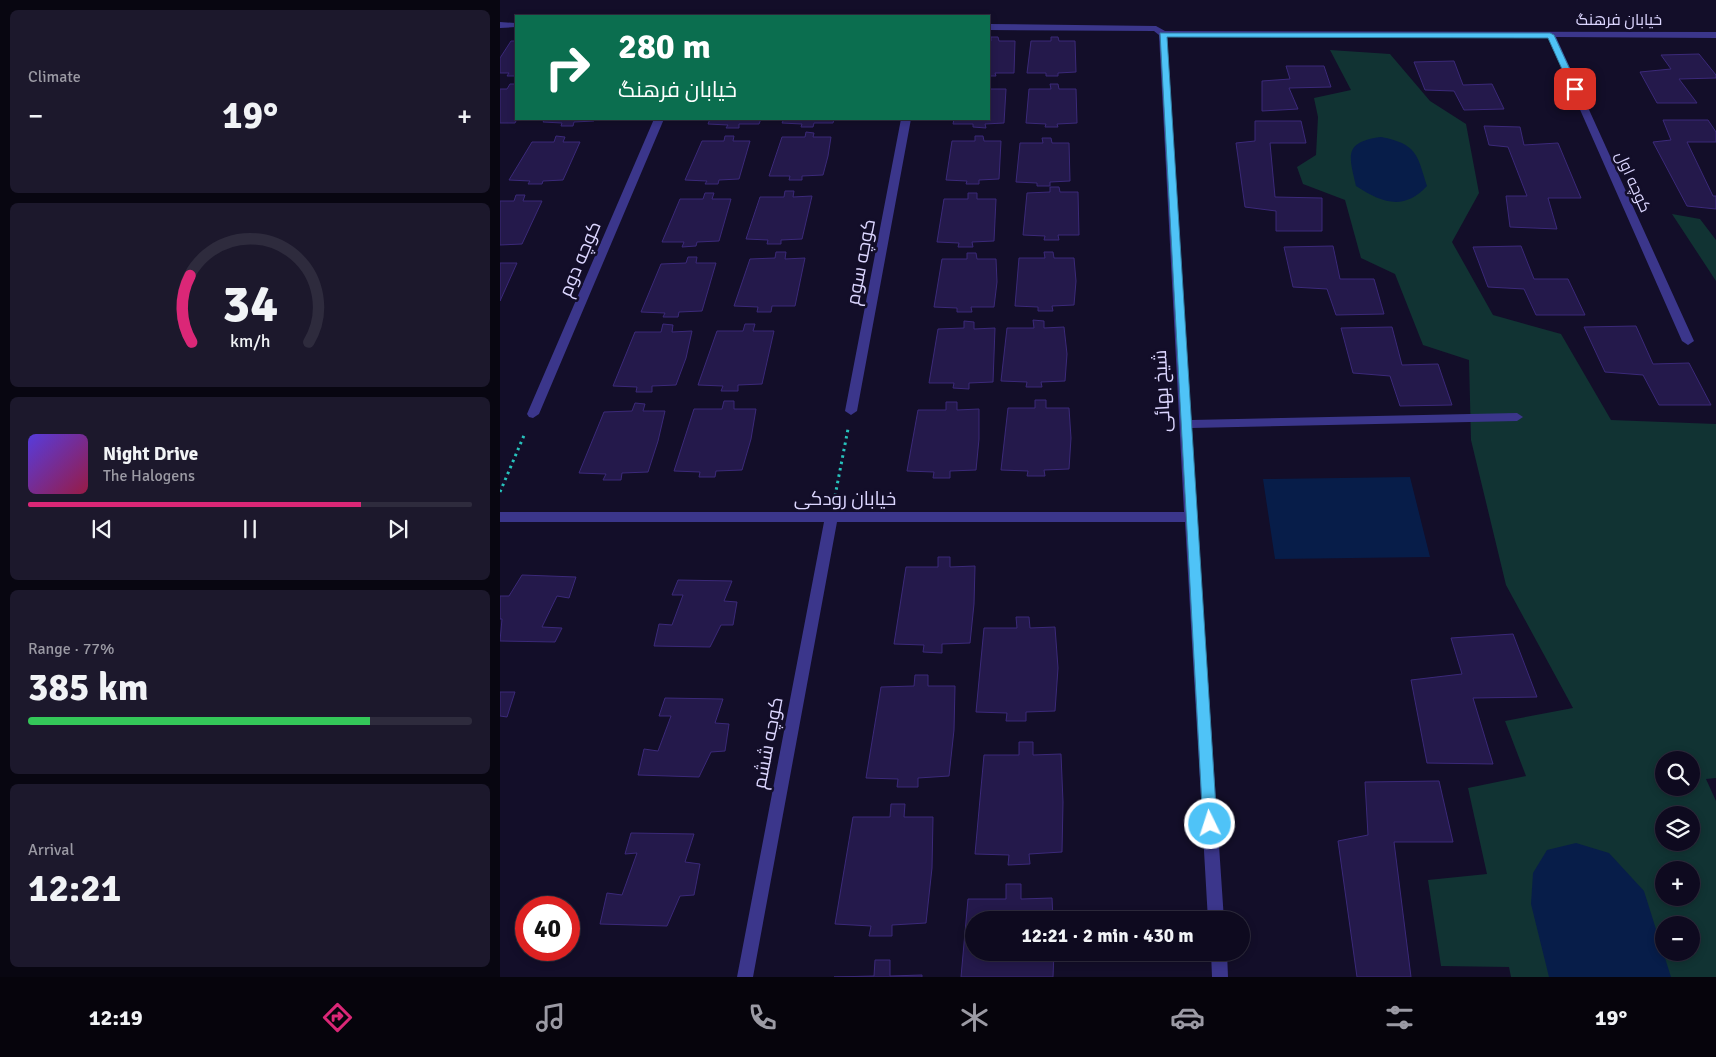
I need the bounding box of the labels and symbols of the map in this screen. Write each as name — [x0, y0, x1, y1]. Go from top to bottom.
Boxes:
street label: خیابان فرهنگ — [1576, 10, 1662, 30]
pin — [1554, 68, 1596, 110]
street label: کوچه اول — [1610, 148, 1655, 216]
street label: کوچه دوم — [553, 217, 608, 301]
street label: کوچه سوم — [841, 217, 882, 307]
street label: شیخ بهائی — [1148, 349, 1177, 433]
street label: خیابان رودکی — [794, 487, 896, 511]
street label: کوچه ششم — [747, 695, 790, 791]
position arrow — [1183, 797, 1235, 849]
speed limit sign: 40 — [515, 896, 580, 961]

